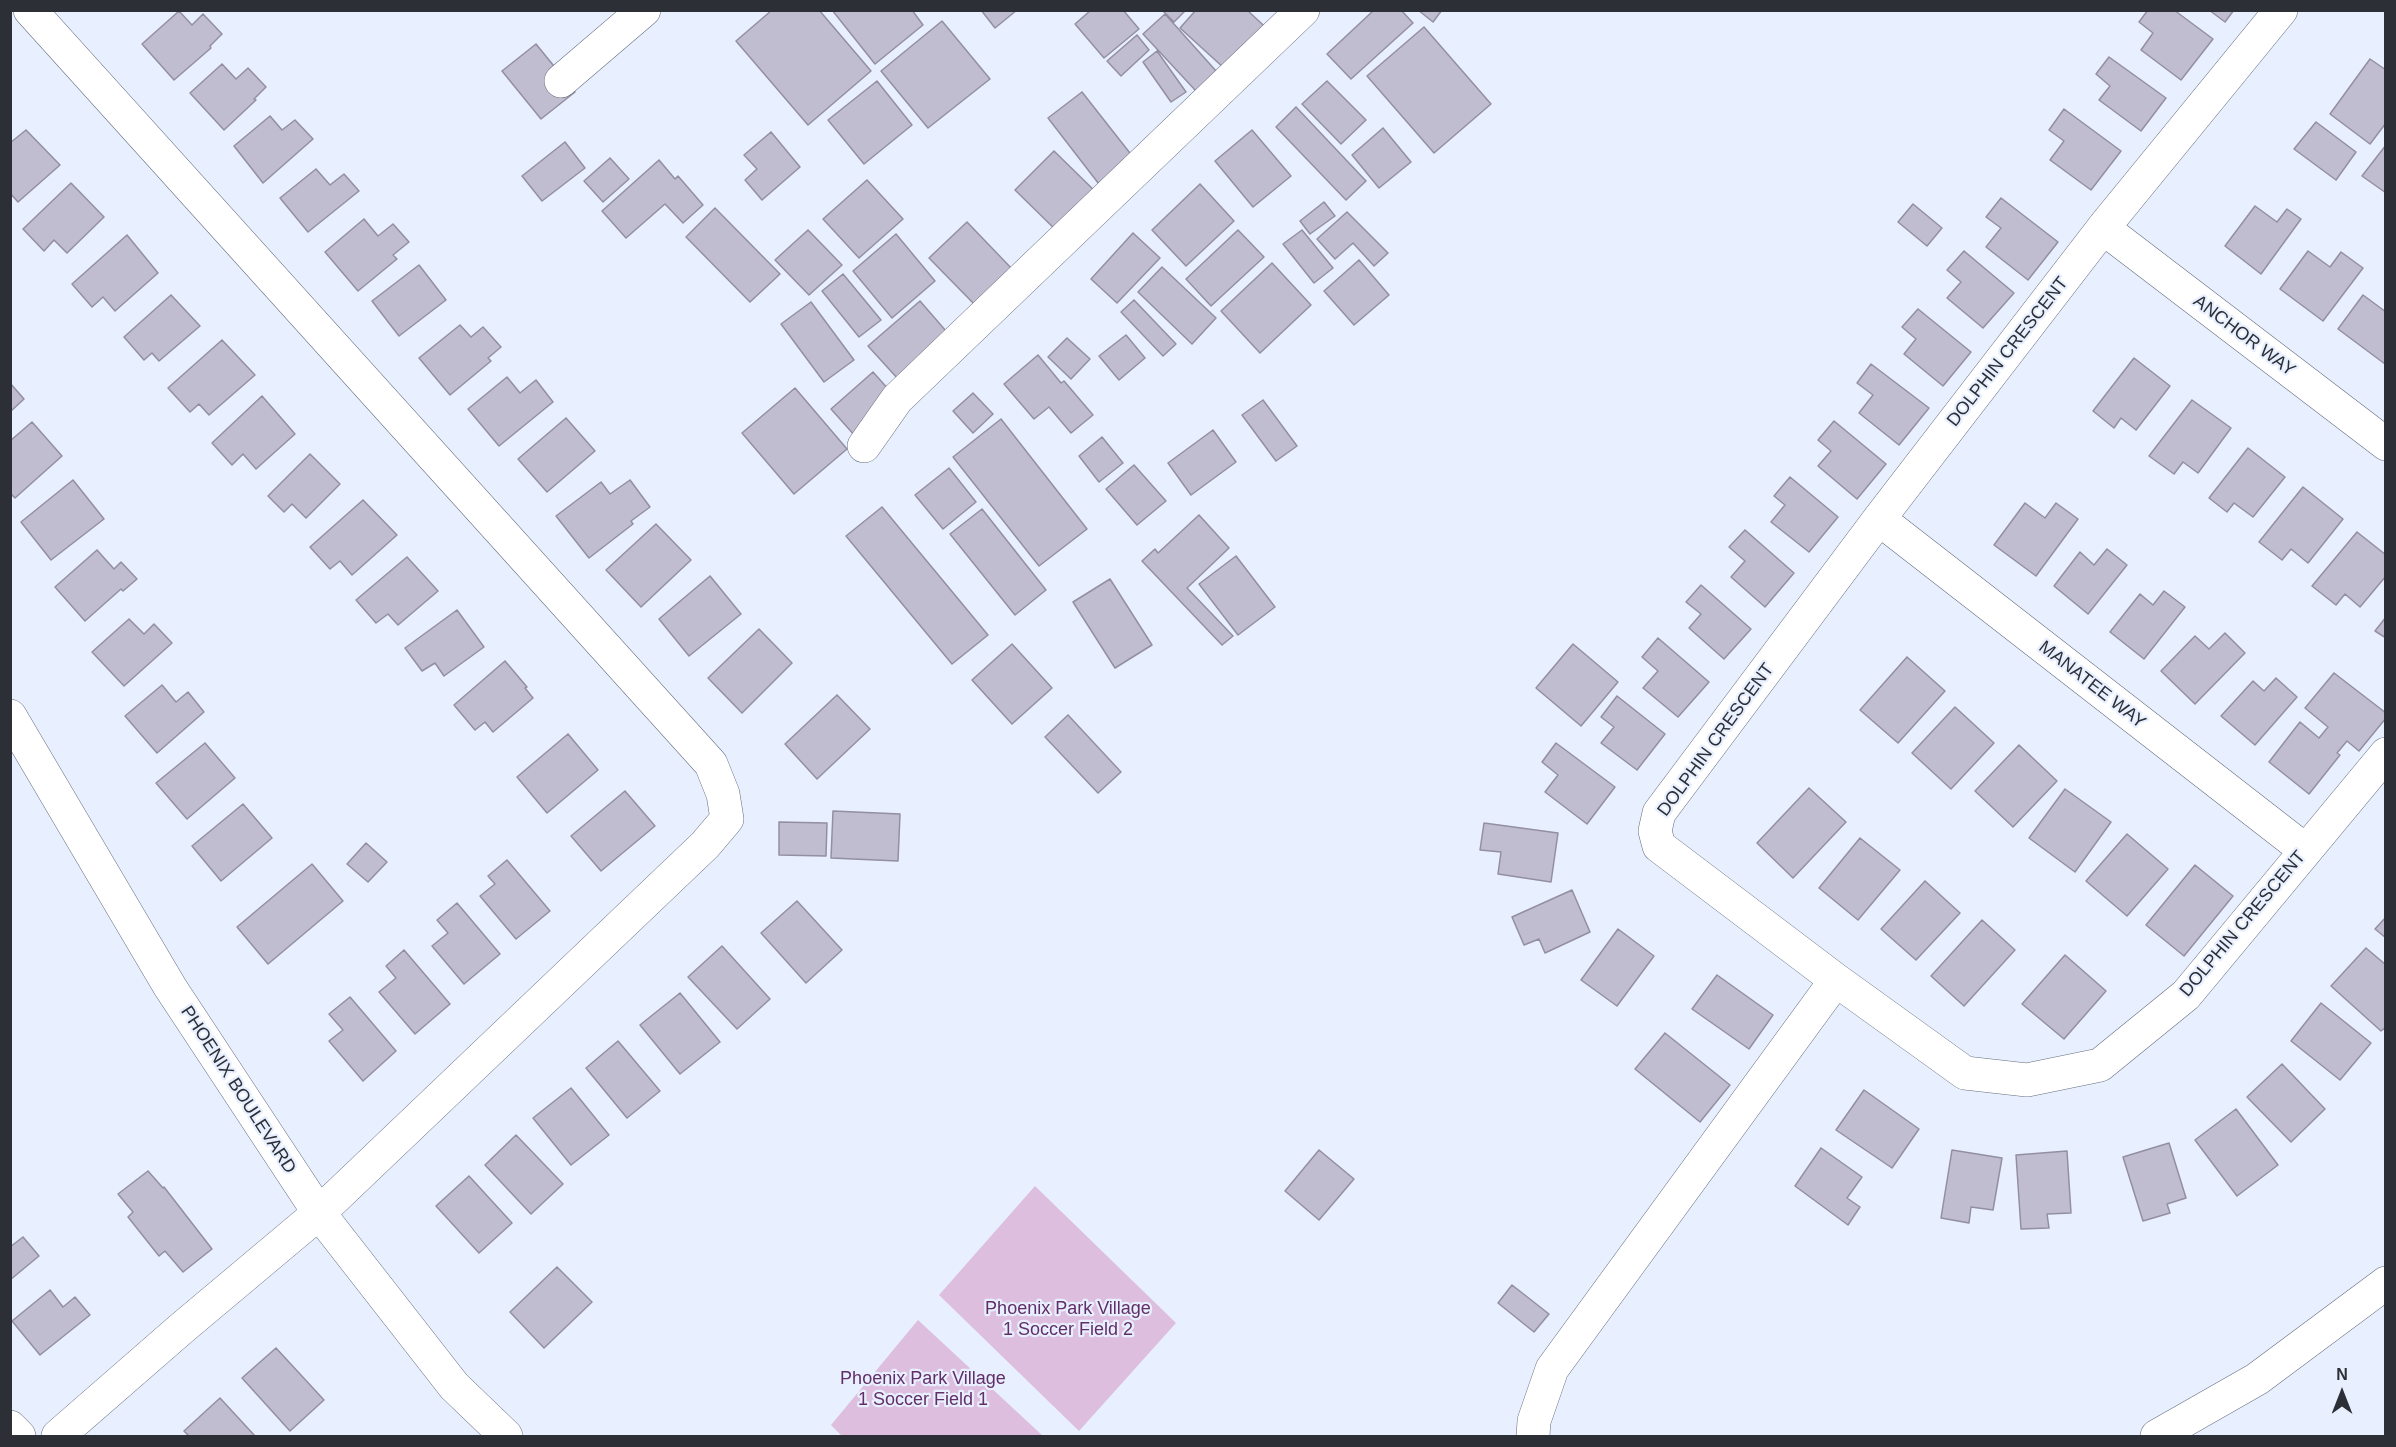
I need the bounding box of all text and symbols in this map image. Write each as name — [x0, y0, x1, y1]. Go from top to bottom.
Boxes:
street label: DOLPHIN CRESCENT — [1943, 273, 2073, 431]
street label: ANCHOR WAY — [2189, 291, 2299, 381]
street label: MANATEE WAY — [2034, 637, 2150, 733]
street label: DOLPHIN CRESCENT — [1653, 659, 1779, 821]
street label: DOLPHIN CRESCENT — [2176, 847, 2310, 1001]
street label: PHOENIX BOULEVARD — [176, 1002, 300, 1178]
park label: Phoenix Park Village 1 Soccer Field 2 — [985, 1298, 1151, 1340]
north arrow — [2312, 1363, 2372, 1423]
text: N — [2336, 1366, 2348, 1383]
park label: Phoenix Park Village 1 Soccer Field 1 — [840, 1368, 1006, 1410]

